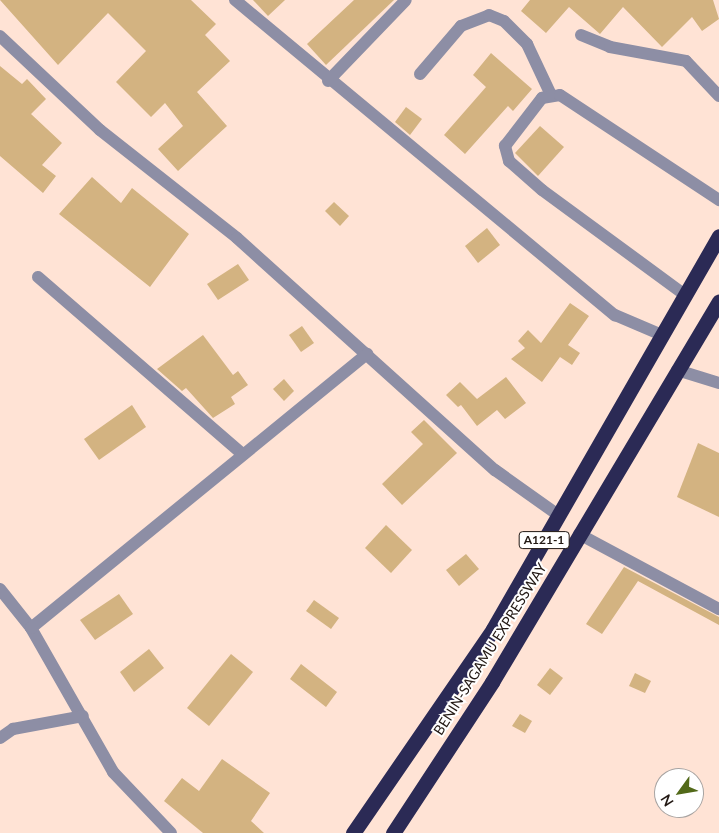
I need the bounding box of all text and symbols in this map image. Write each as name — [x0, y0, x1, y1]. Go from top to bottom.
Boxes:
road number: A121-1 — [518, 530, 570, 550]
street label: BENIN-SAGAMU EXPRESSWAY — [430, 560, 550, 738]
north arrow — [654, 768, 704, 818]
text: N — [657, 792, 677, 810]

